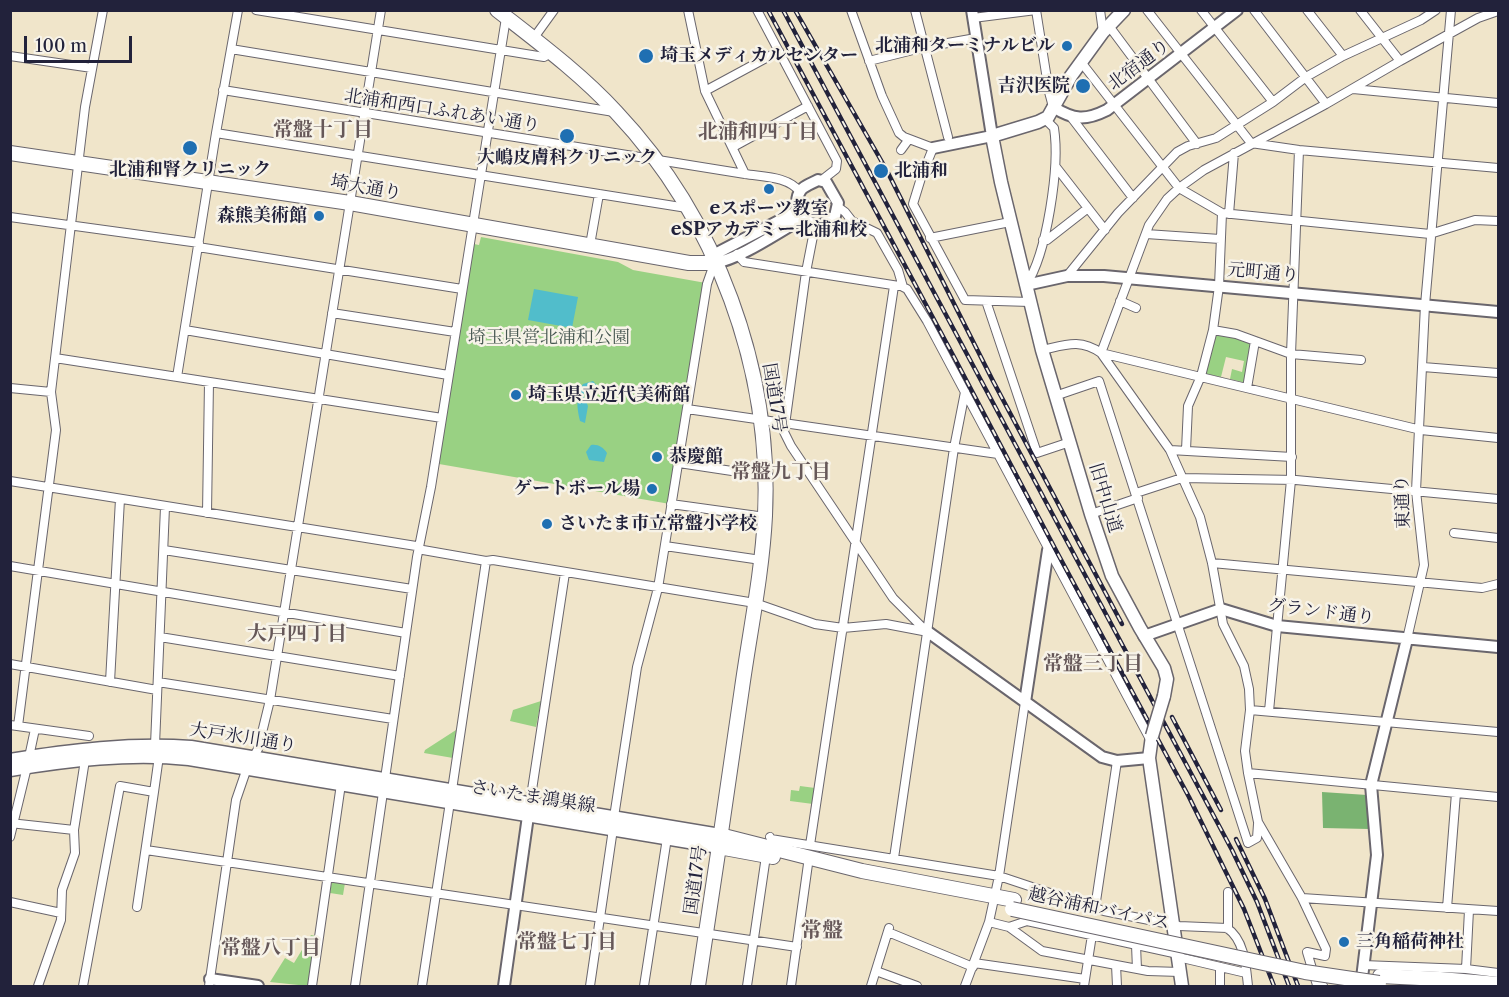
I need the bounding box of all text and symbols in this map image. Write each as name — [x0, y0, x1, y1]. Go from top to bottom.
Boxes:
scale bar — [27, 24, 135, 62]
text: 100 m — [35, 35, 87, 57]
place label: 北浦和ターミナルビル — [875, 35, 1055, 57]
street label: 北宿通り — [1104, 35, 1174, 95]
marker: 北浦和ターミナルビル — [1060, 39, 1074, 53]
place label: 埼玉メディカルセンター — [660, 45, 858, 67]
marker: 埼玉メディカルセンター — [637, 47, 655, 65]
place label: 吉沢医院 — [998, 75, 1070, 97]
marker: 吉沢医院 — [1074, 77, 1092, 95]
street label: 北浦和西口ふれあい通り — [343, 85, 541, 137]
district label: 常盤十丁目 — [273, 118, 373, 142]
district label: 北浦和四丁目 — [698, 120, 818, 144]
marker: 大嶋皮膚科クリニック — [558, 127, 576, 145]
marker: 北浦和腎クリニック — [181, 139, 199, 157]
place label: 大嶋皮膚科クリニック — [477, 147, 657, 169]
place label: 北浦和腎クリニック — [109, 159, 271, 181]
place label: 北浦和 — [894, 160, 948, 182]
marker: 北浦和 — [872, 162, 890, 180]
street label: 埼大通り — [329, 171, 403, 205]
marker: eスポーツ教室 eSPアカデミー北浦和校 — [762, 182, 776, 196]
place label: eスポーツ教室 eSPアカデミー北浦和校 — [671, 198, 867, 240]
place label: 森熊美術館 — [217, 205, 307, 227]
marker: 森熊美術館 — [312, 209, 326, 223]
street label: 元町通り — [1226, 259, 1300, 287]
park label: 埼玉県営北浦和公園 — [468, 327, 630, 349]
street label: 国道17号 — [758, 362, 790, 434]
place label: 埼玉県立近代美術館 — [528, 384, 690, 406]
marker: 埼玉県立近代美術館 — [509, 388, 523, 402]
place label: 恭慶館 — [669, 446, 723, 468]
marker: 恭慶館 — [650, 450, 664, 464]
district label: 常盤九丁目 — [731, 460, 831, 484]
street label: 旧中山道 — [1084, 460, 1126, 536]
street label: 東通り — [1391, 475, 1415, 529]
place label: ゲートボール場 — [514, 478, 640, 500]
marker: ゲートボール場 — [645, 482, 659, 496]
place label: さいたま市立常盤小学校 — [559, 513, 757, 535]
marker: さいたま市立常盤小学校 — [540, 517, 554, 531]
street label: グランド通り — [1266, 595, 1376, 629]
district label: 大戸四丁目 — [247, 622, 347, 646]
district label: 常盤三丁目 — [1043, 652, 1143, 676]
street label: 大戸氷川通り — [188, 719, 298, 757]
street label: さいたま鴻巣線 — [469, 776, 597, 818]
street label: 国道17号 — [680, 844, 712, 916]
street label: 越谷浦和バイパス — [1026, 883, 1172, 935]
district label: 常盤 — [801, 918, 843, 944]
district label: 常盤七丁目 — [517, 930, 617, 954]
place label: 三角稲荷神社 — [1356, 931, 1464, 953]
marker: 三角稲荷神社 — [1337, 935, 1351, 949]
district label: 常盤八丁目 — [221, 936, 321, 960]

